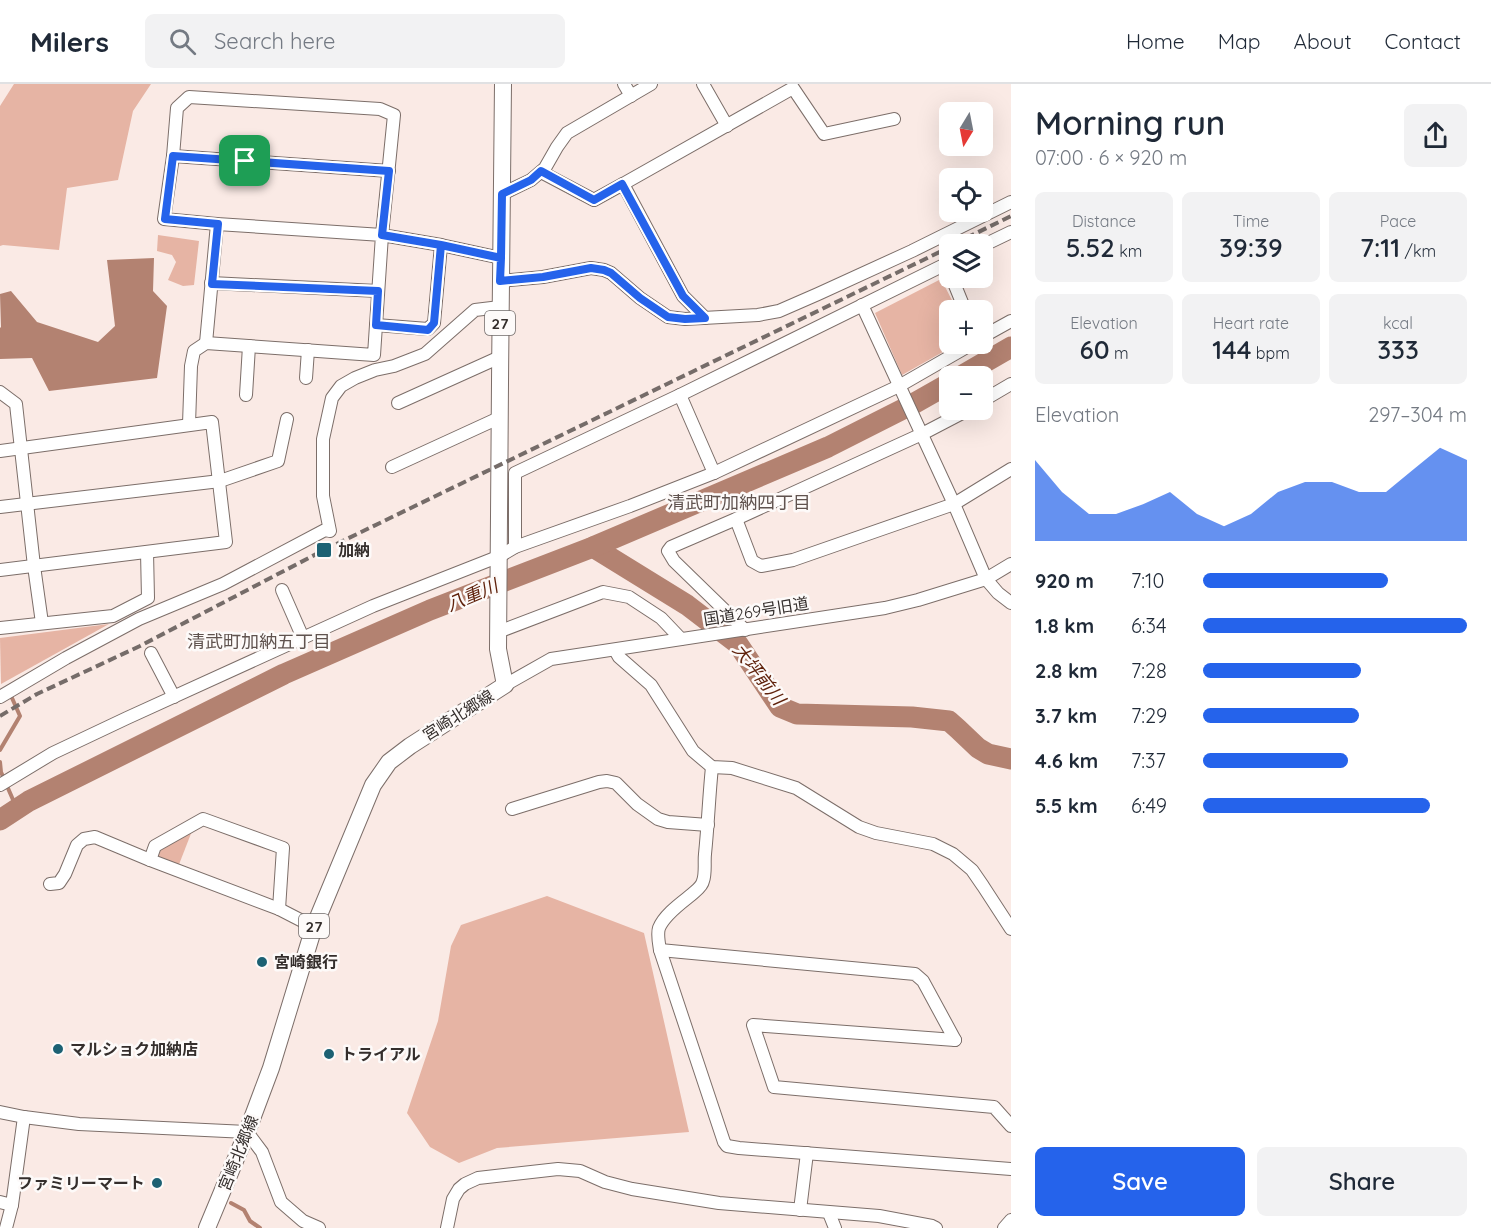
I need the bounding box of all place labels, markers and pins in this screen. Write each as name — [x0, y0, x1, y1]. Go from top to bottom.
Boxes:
pin — [219, 135, 270, 186]
place label: 加納 — [338, 540, 370, 560]
marker: 加納 — [315, 541, 333, 559]
place label: 宮崎銀行 — [274, 952, 338, 972]
marker: 宮崎銀行 — [255, 955, 269, 969]
place label: マルショク加納店 — [70, 1039, 198, 1059]
marker: マルショク加納店 — [51, 1042, 65, 1056]
place label: トライアル — [341, 1044, 421, 1064]
marker: トライアル — [322, 1047, 336, 1061]
place label: ファミリーマート — [17, 1173, 145, 1193]
marker: ファミリーマート — [150, 1176, 164, 1190]

